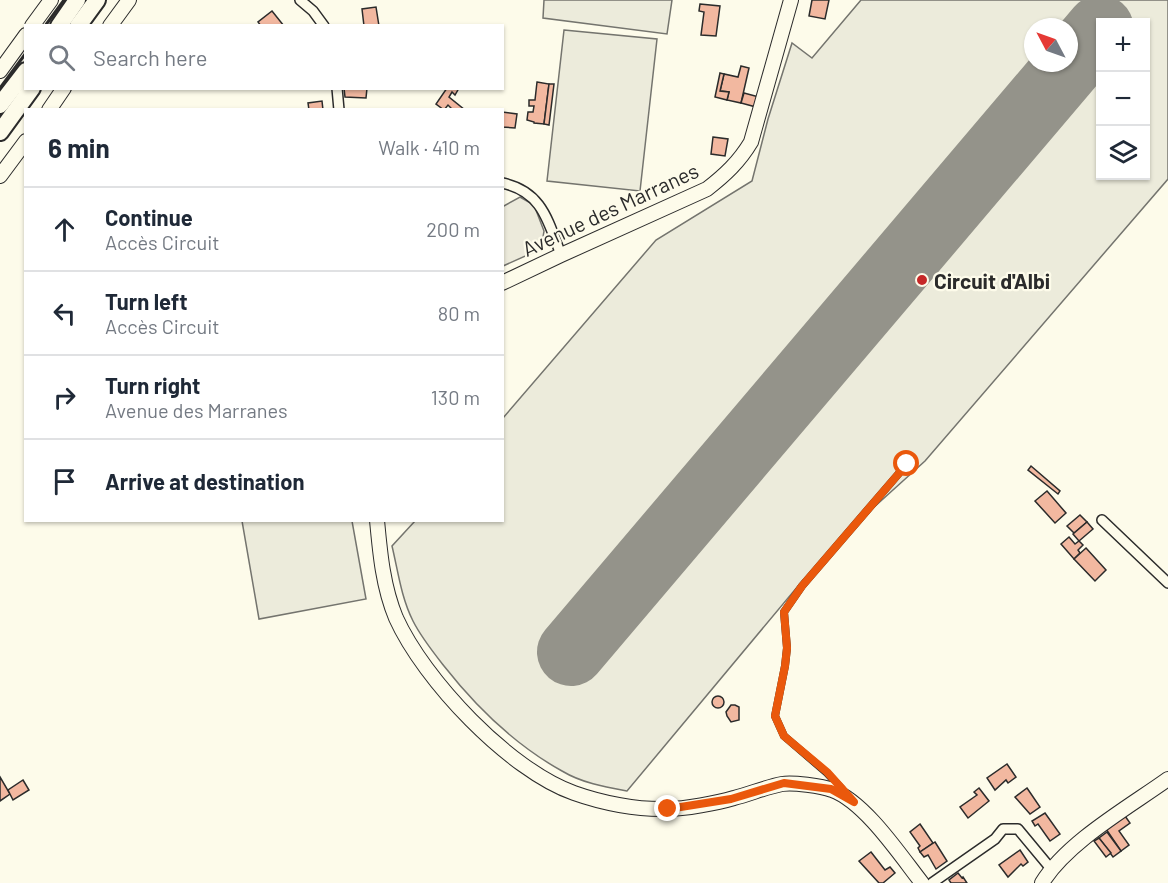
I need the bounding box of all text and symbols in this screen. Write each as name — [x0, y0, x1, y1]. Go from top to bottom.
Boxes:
north arrow — [1024, 18, 1078, 72]
map controls — [1096, 18, 1150, 180]
button: + — [1096, 18, 1150, 72]
search box — [24, 24, 504, 90]
icon: search — [45, 41, 78, 74]
text: Search here — [93, 44, 207, 70]
button: − — [1096, 72, 1150, 126]
button: layers — [1096, 126, 1150, 180]
text: 6 min — [48, 132, 110, 163]
text: Walk · 410 m — [378, 135, 480, 159]
street label: Avenue des Marranes — [518, 157, 702, 261]
text: Continue — [105, 204, 193, 230]
icon: ahead — [48, 213, 81, 246]
text: 200 m — [426, 217, 480, 241]
text: Accès Circuit — [105, 230, 220, 254]
place label: Circuit d'Albi — [934, 268, 1050, 293]
marker: Circuit d'Albi — [915, 273, 929, 287]
text: Turn left — [105, 288, 188, 314]
icon: left — [48, 297, 81, 330]
text: 80 m — [438, 301, 480, 325]
text: Accès Circuit — [105, 314, 220, 338]
text: Turn right — [105, 372, 200, 398]
icon: right — [48, 381, 81, 414]
text: 130 m — [431, 385, 480, 409]
text: Avenue des Marranes — [105, 398, 288, 422]
route start — [893, 450, 919, 476]
icon: arrive — [48, 465, 81, 498]
text: Arrive at destination — [105, 468, 304, 494]
route end — [654, 795, 680, 821]

